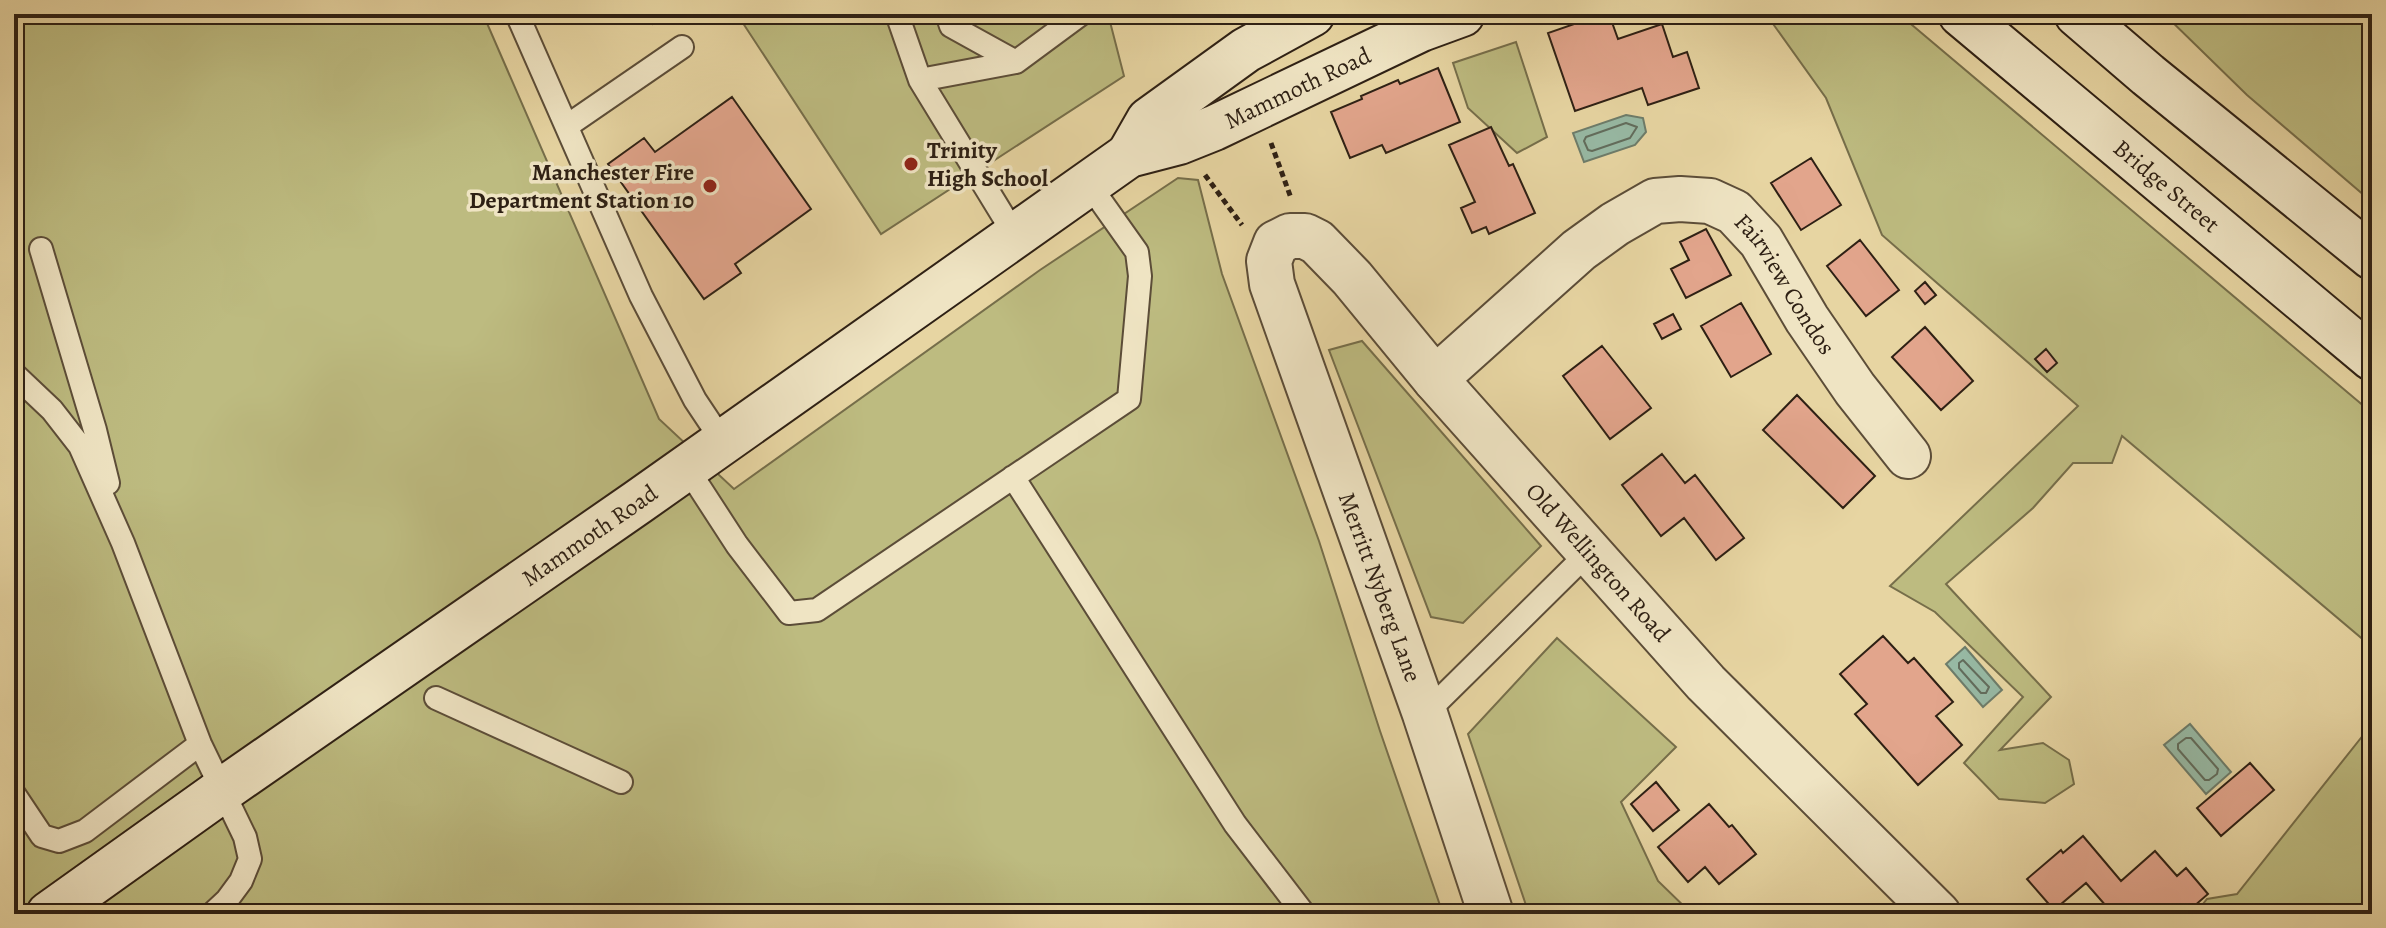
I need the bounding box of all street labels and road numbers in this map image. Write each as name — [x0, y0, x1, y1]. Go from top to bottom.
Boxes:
street label: Mammoth Road — [1219, 39, 1376, 137]
street label: Bridge Street — [2107, 132, 2227, 240]
street label: Fairview Condos — [1727, 206, 1843, 361]
street label: Old Wellington Road — [1519, 476, 1678, 649]
street label: Mammoth Road — [515, 477, 664, 594]
street label: Merritt Nyberg Lane — [1331, 488, 1429, 686]

